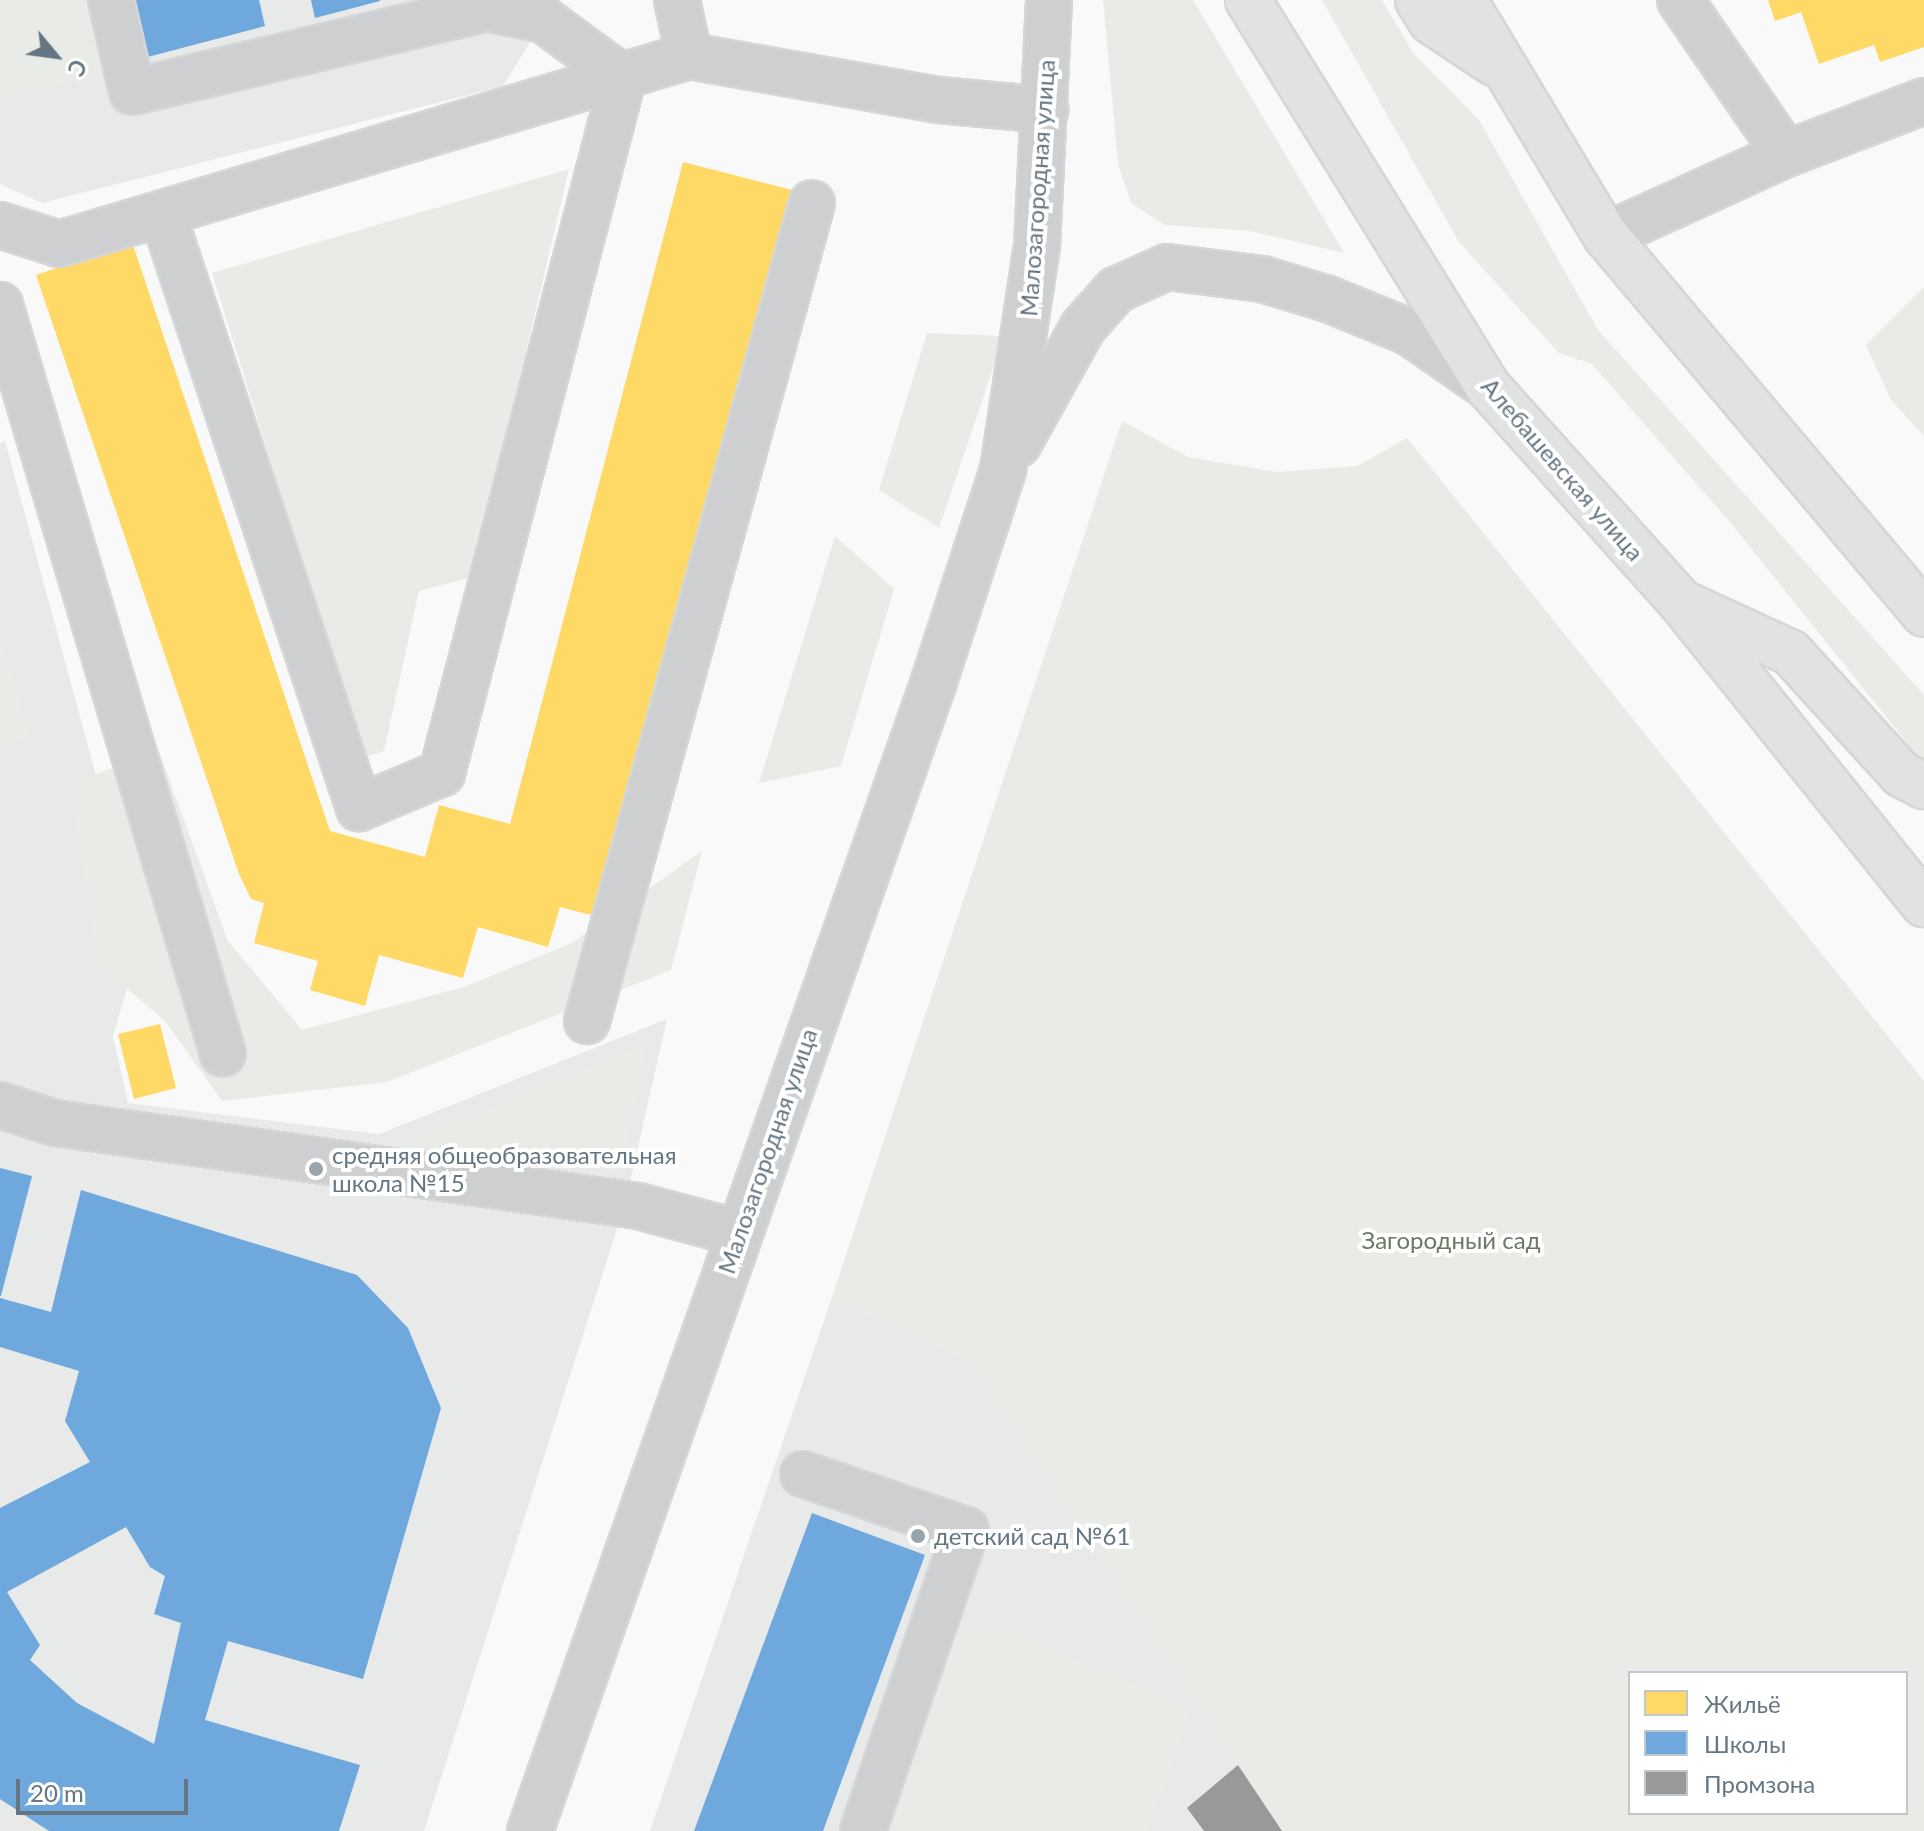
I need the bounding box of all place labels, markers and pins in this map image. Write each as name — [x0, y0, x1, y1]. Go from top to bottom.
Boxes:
place label: средняя общеобразовательная школа №15 — [332, 1141, 677, 1197]
marker: средняя общеобразовательная школа №15 — [307, 1160, 325, 1178]
place label: детский сад №61 — [934, 1522, 1130, 1550]
marker: детский сад №61 — [909, 1527, 927, 1545]

